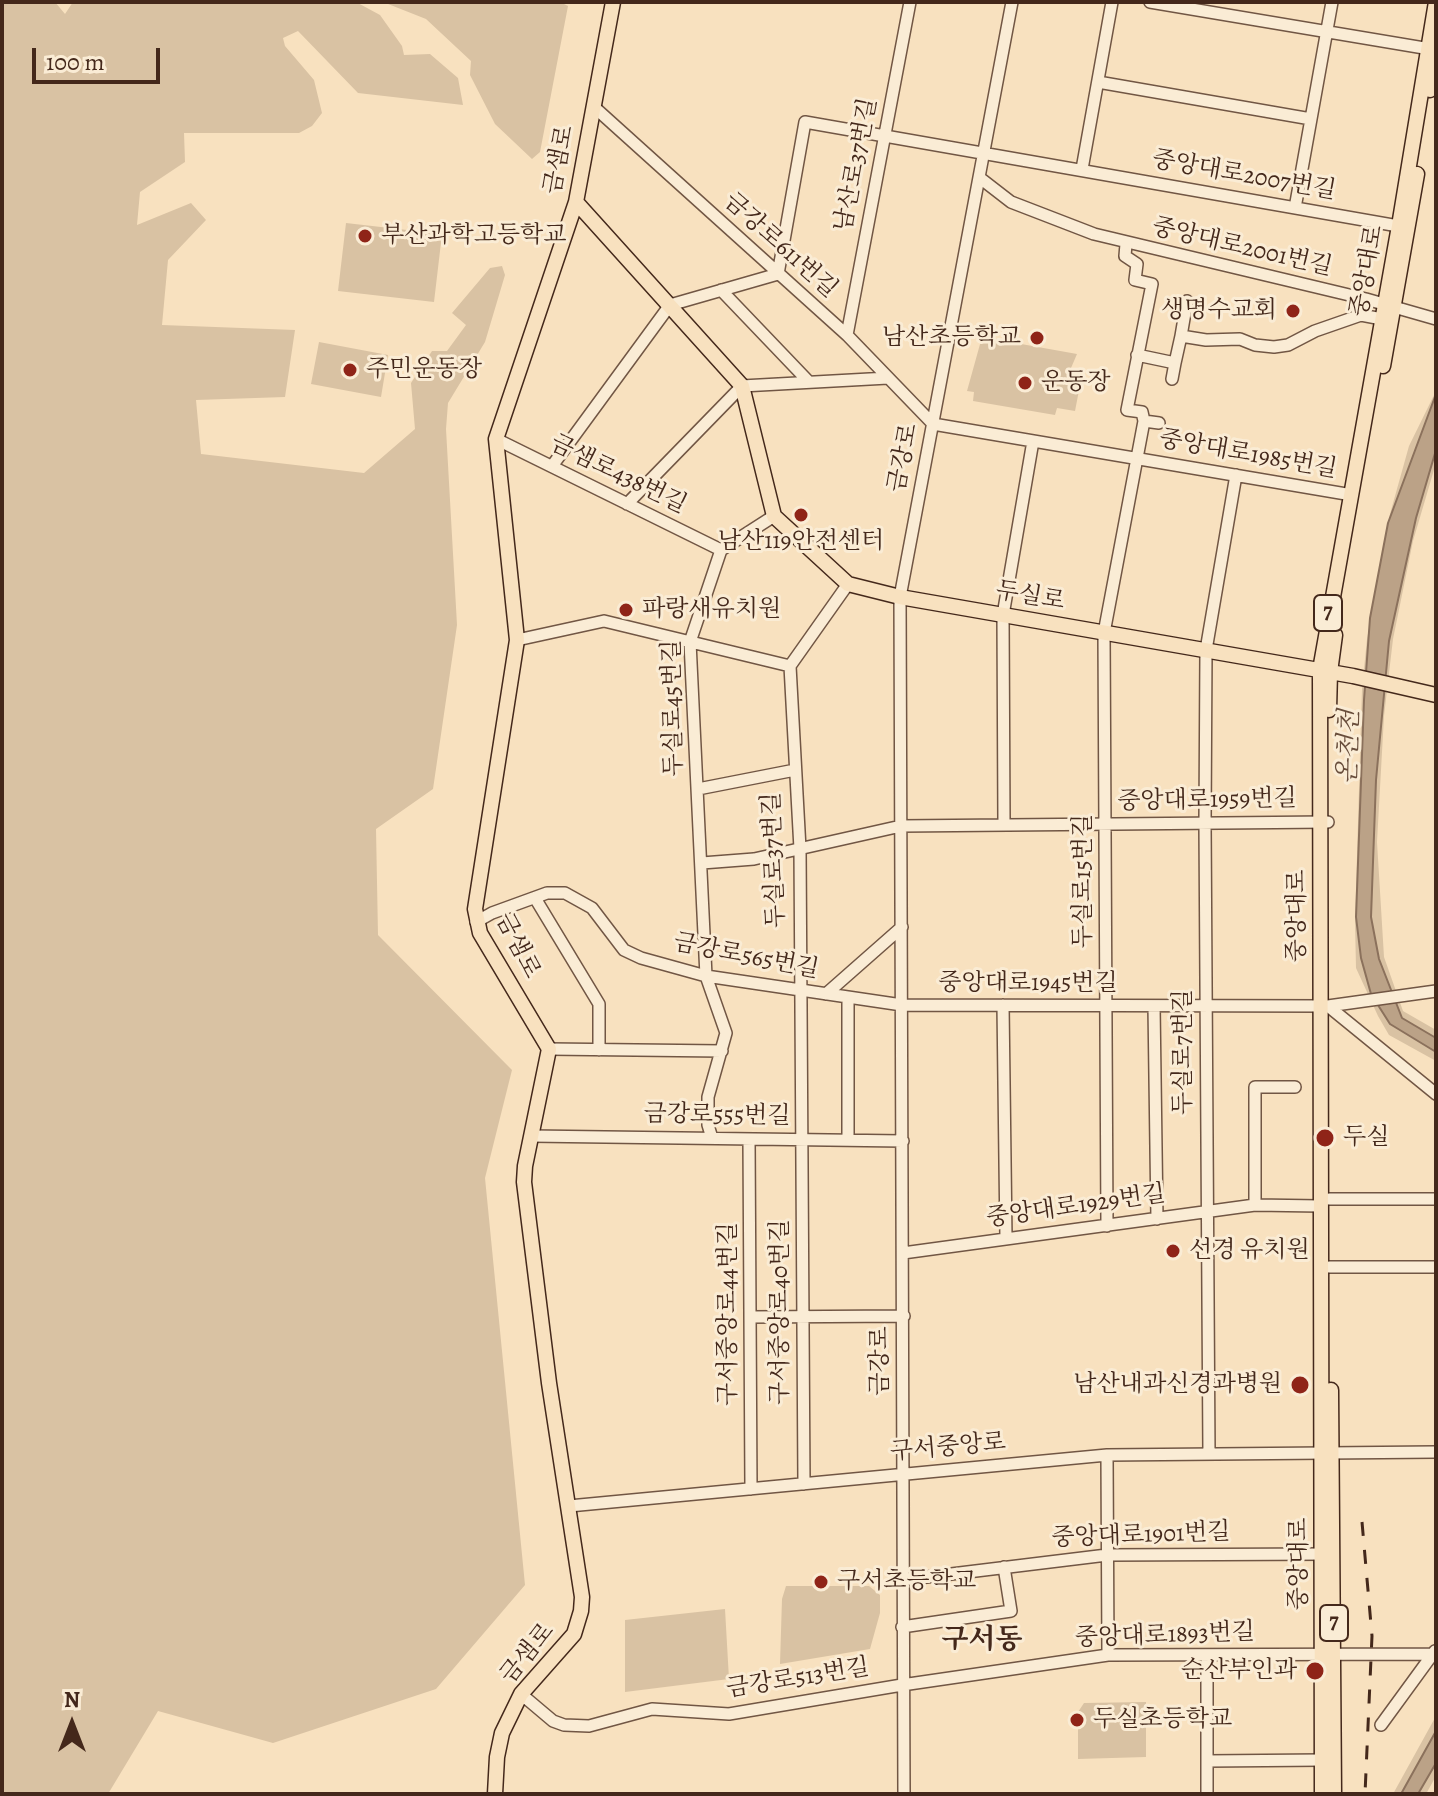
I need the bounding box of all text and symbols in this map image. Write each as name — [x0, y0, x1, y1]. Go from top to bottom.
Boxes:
scale bar — [36, 32, 164, 82]
text: 100 m — [46, 46, 105, 78]
street label: 남산로37번길 — [830, 96, 884, 234]
street label: 금샘로 — [539, 123, 581, 197]
street label: 중앙대로2007번길 — [1150, 146, 1338, 206]
street label: 금강로611번길 — [717, 187, 843, 305]
street label: 중앙대로2001번길 — [1149, 213, 1335, 283]
place label: 부산과학고등학교 — [381, 222, 566, 250]
street label: 중앙대로 — [1346, 223, 1390, 319]
marker: 부산과학고등학교 — [356, 227, 374, 245]
place label: 생명수교회 — [1161, 297, 1277, 325]
marker: 생명수교회 — [1284, 302, 1302, 320]
place label: 남산초등학교 — [882, 324, 1021, 352]
marker: 남산초등학교 — [1028, 329, 1046, 347]
place label: 주민운동장 — [366, 356, 482, 384]
marker: 주민운동장 — [341, 361, 359, 379]
place label: 운동장 — [1041, 369, 1111, 397]
marker: 운동장 — [1016, 374, 1034, 392]
street label: 금강로 — [883, 421, 925, 495]
street label: 중앙대로1985번길 — [1157, 425, 1339, 485]
street label: 금샘로438번길 — [545, 430, 691, 520]
marker: 남산119안전센터 — [792, 506, 810, 524]
place label: 남산119안전센터 — [718, 528, 884, 556]
street label: 두실로 — [993, 577, 1067, 617]
road number: 7 — [1314, 595, 1342, 631]
place label: 파랑새유치원 — [642, 596, 781, 624]
marker: 파랑새유치원 — [617, 601, 635, 619]
street label: 두실로45번길 — [658, 639, 690, 777]
water label: 온천천 — [1333, 709, 1367, 785]
street label: 중앙대로1959번길 — [1117, 785, 1297, 817]
street label: 두실로37번길 — [758, 792, 792, 928]
street label: 두실로15번길 — [1070, 814, 1098, 948]
street label: 중앙대로 — [1284, 870, 1312, 962]
street label: 금샘로 — [488, 908, 546, 984]
street label: 금강로565번길 — [671, 929, 821, 985]
street label: 중앙대로1945번길 — [938, 970, 1118, 998]
street label: 두실로7번길 — [1170, 989, 1198, 1115]
street label: 금강로555번길 — [643, 1100, 791, 1132]
place label: 두실 — [1343, 1124, 1389, 1152]
marker: 두실 — [1314, 1127, 1336, 1149]
street label: 중앙대로1929번길 — [985, 1180, 1167, 1234]
street label: 구서중앙로40번길 — [767, 1219, 795, 1405]
street label: 구서중앙로44번길 — [715, 1222, 743, 1406]
place label: 선경 유치원 — [1189, 1237, 1310, 1265]
marker: 선경 유치원 — [1164, 1242, 1182, 1260]
street label: 금강로 — [867, 1326, 895, 1396]
place label: 남산내과신경과병원 — [1073, 1371, 1282, 1399]
marker: 남산내과신경과병원 — [1289, 1374, 1311, 1396]
street label: 구서중앙로 — [889, 1429, 1007, 1467]
street label: 중앙대로1901번길 — [1051, 1518, 1231, 1554]
street label: 중앙대로 — [1286, 1518, 1314, 1610]
place label: 구서초등학교 — [837, 1568, 976, 1596]
marker: 구서초등학교 — [812, 1573, 830, 1591]
road number: 7 — [1320, 1605, 1348, 1641]
street label: 금샘로 — [495, 1618, 561, 1690]
street label: 중앙대로1893번길 — [1075, 1618, 1255, 1654]
district label: 구서동 — [941, 1624, 1023, 1658]
street label: 금강로513번길 — [724, 1653, 872, 1705]
place label: 순산부인과 — [1181, 1657, 1297, 1685]
marker: 순산부인과 — [1304, 1660, 1326, 1682]
north arrow — [32, 1684, 112, 1764]
text: N — [64, 1685, 80, 1715]
place label: 두실초등학교 — [1093, 1706, 1232, 1734]
marker: 두실초등학교 — [1068, 1711, 1086, 1729]

